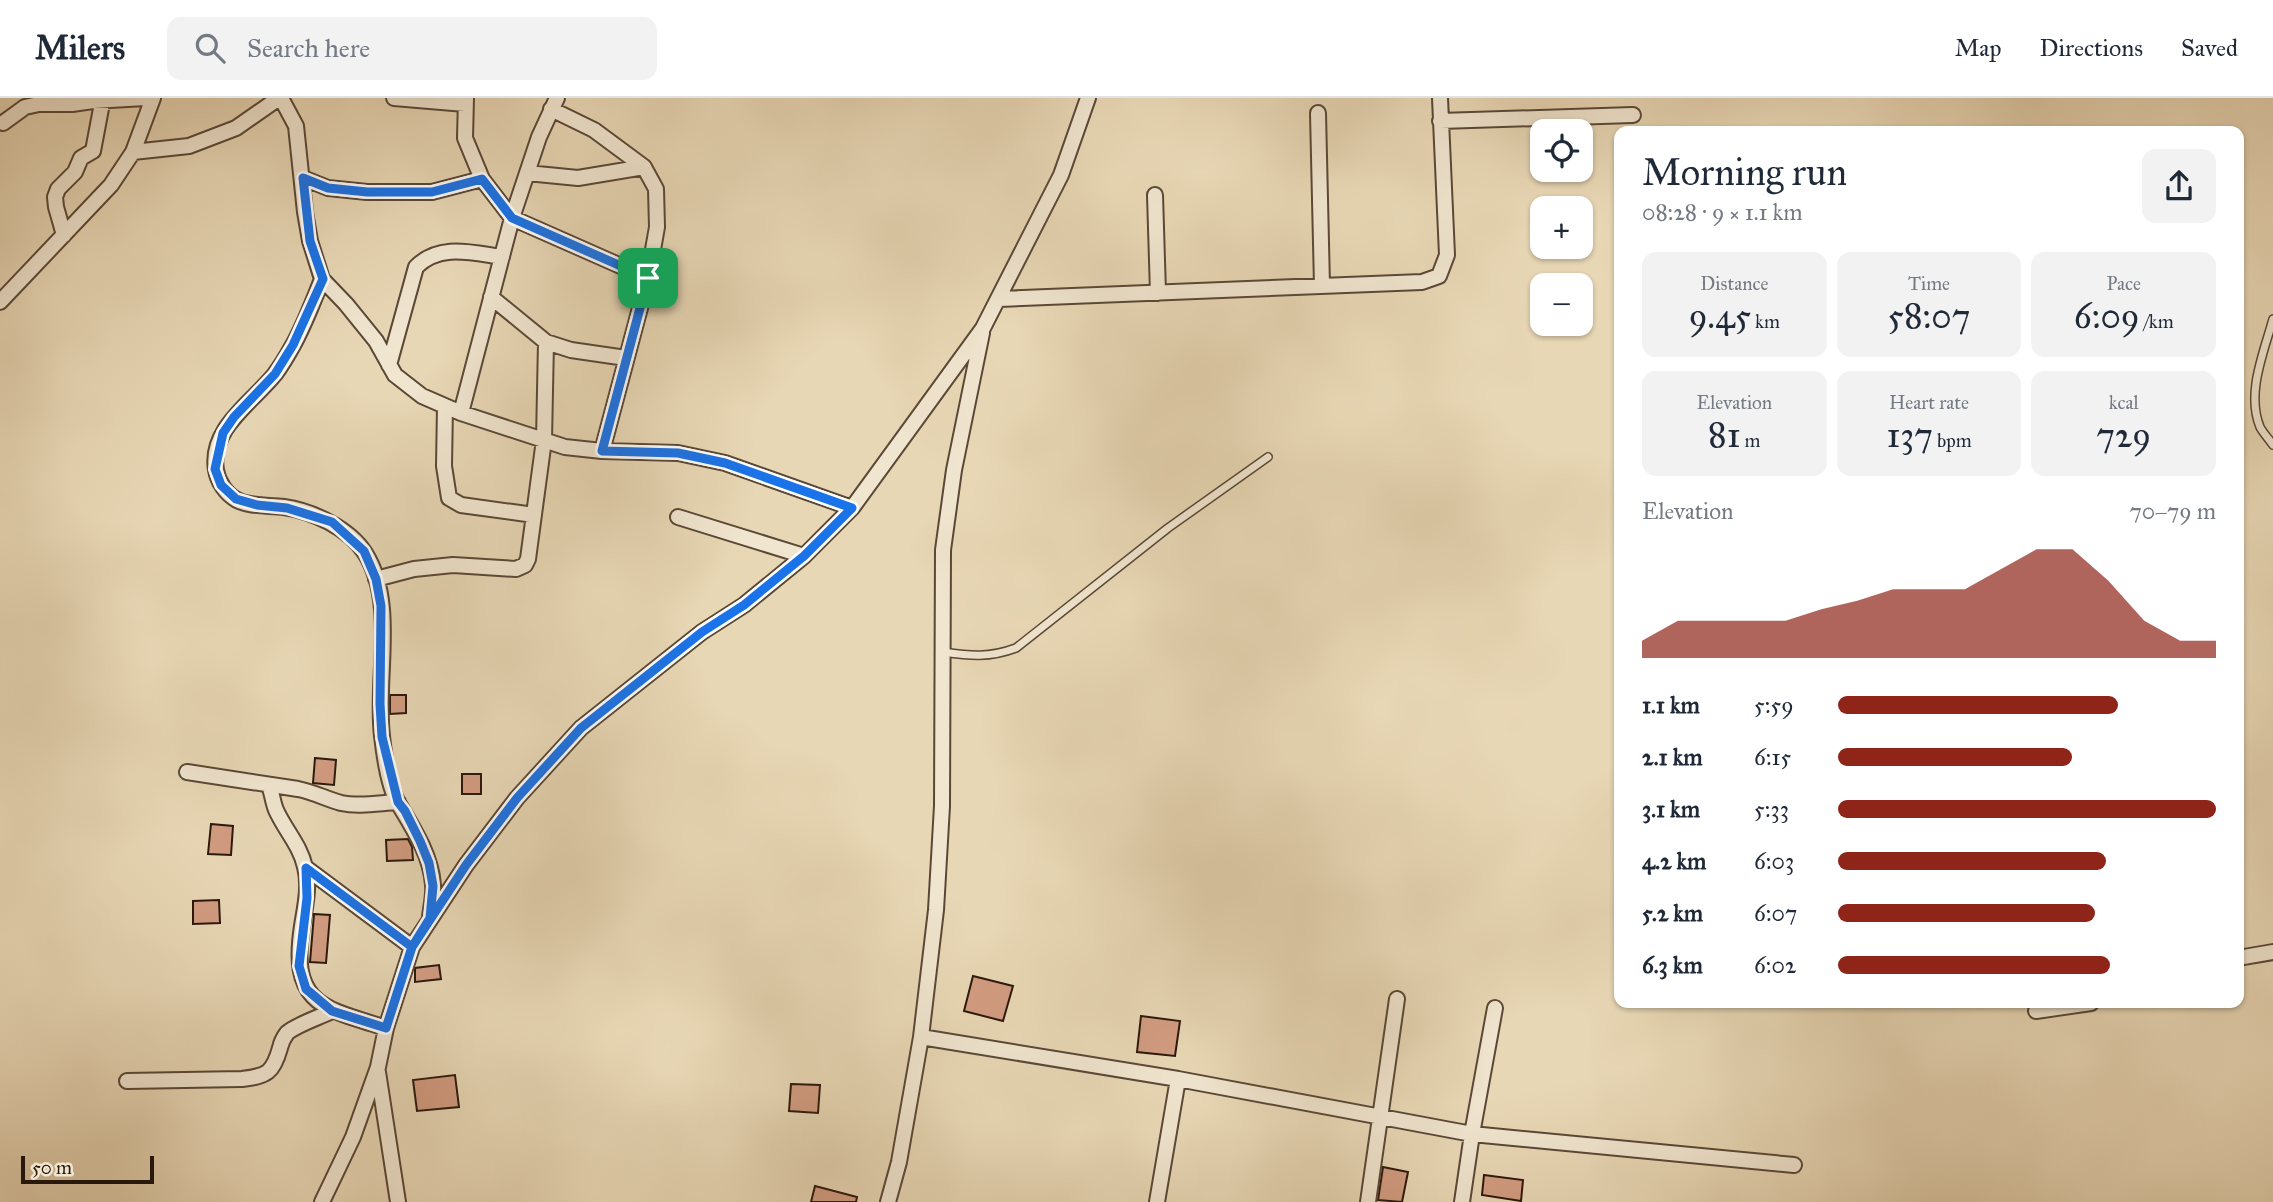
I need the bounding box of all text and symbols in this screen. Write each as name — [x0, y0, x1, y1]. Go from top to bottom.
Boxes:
search box — [167, 17, 657, 80]
text: Milers — [35, 28, 125, 68]
icon: search — [191, 29, 229, 67]
text: Search here — [247, 32, 370, 64]
text: Map — [1955, 33, 2002, 63]
text: Directions — [2040, 33, 2143, 63]
text: Saved — [2181, 33, 2238, 63]
map controls — [1530, 119, 1593, 336]
button: locate — [1530, 119, 1593, 182]
text: Morning run — [1642, 149, 1847, 195]
button: share — [2142, 149, 2216, 223]
button: + — [1530, 196, 1593, 259]
text: 08:28 · 9 × 1.1 km — [1642, 198, 1803, 226]
pin — [618, 248, 678, 308]
icon: arrive — [629, 259, 667, 297]
text: Distance — [1700, 272, 1768, 295]
text: Time — [1908, 272, 1950, 295]
text: Pace — [2106, 272, 2141, 295]
button: − — [1530, 273, 1593, 336]
text: 9.45 — [1689, 295, 1751, 338]
text: 58:07 — [1888, 295, 1970, 338]
text: 6:09 — [2074, 295, 2140, 338]
text: km — [1751, 310, 1780, 333]
text: /km — [2140, 310, 2174, 333]
text: Elevation — [1697, 391, 1772, 414]
text: Heart rate — [1889, 391, 1969, 414]
text: kcal — [2109, 391, 2139, 414]
text: 81 — [1708, 414, 1741, 457]
text: 137 — [1886, 414, 1933, 457]
text: 729 — [2096, 414, 2151, 457]
text: m — [1741, 429, 1761, 452]
text: bpm — [1933, 429, 1972, 452]
text: Elevation — [1642, 497, 1733, 525]
text: 70–79 m — [2129, 497, 2216, 525]
text: 1.1 km — [1642, 691, 1700, 719]
text: 5:59 — [1754, 691, 1794, 719]
text: 2.1 km — [1642, 743, 1703, 771]
text: 6:15 — [1754, 743, 1791, 771]
text: 3.1 km — [1642, 795, 1700, 823]
text: 5:33 — [1754, 795, 1789, 823]
text: 4.2 km — [1642, 847, 1706, 875]
text: 6:03 — [1754, 847, 1794, 875]
text: 5.2 km — [1642, 899, 1703, 927]
text: 6:07 — [1754, 899, 1797, 927]
text: 6.3 km — [1642, 951, 1703, 979]
text: 6:02 — [1754, 951, 1796, 979]
scale bar — [21, 1153, 154, 1185]
text: 50 m — [32, 1156, 72, 1179]

